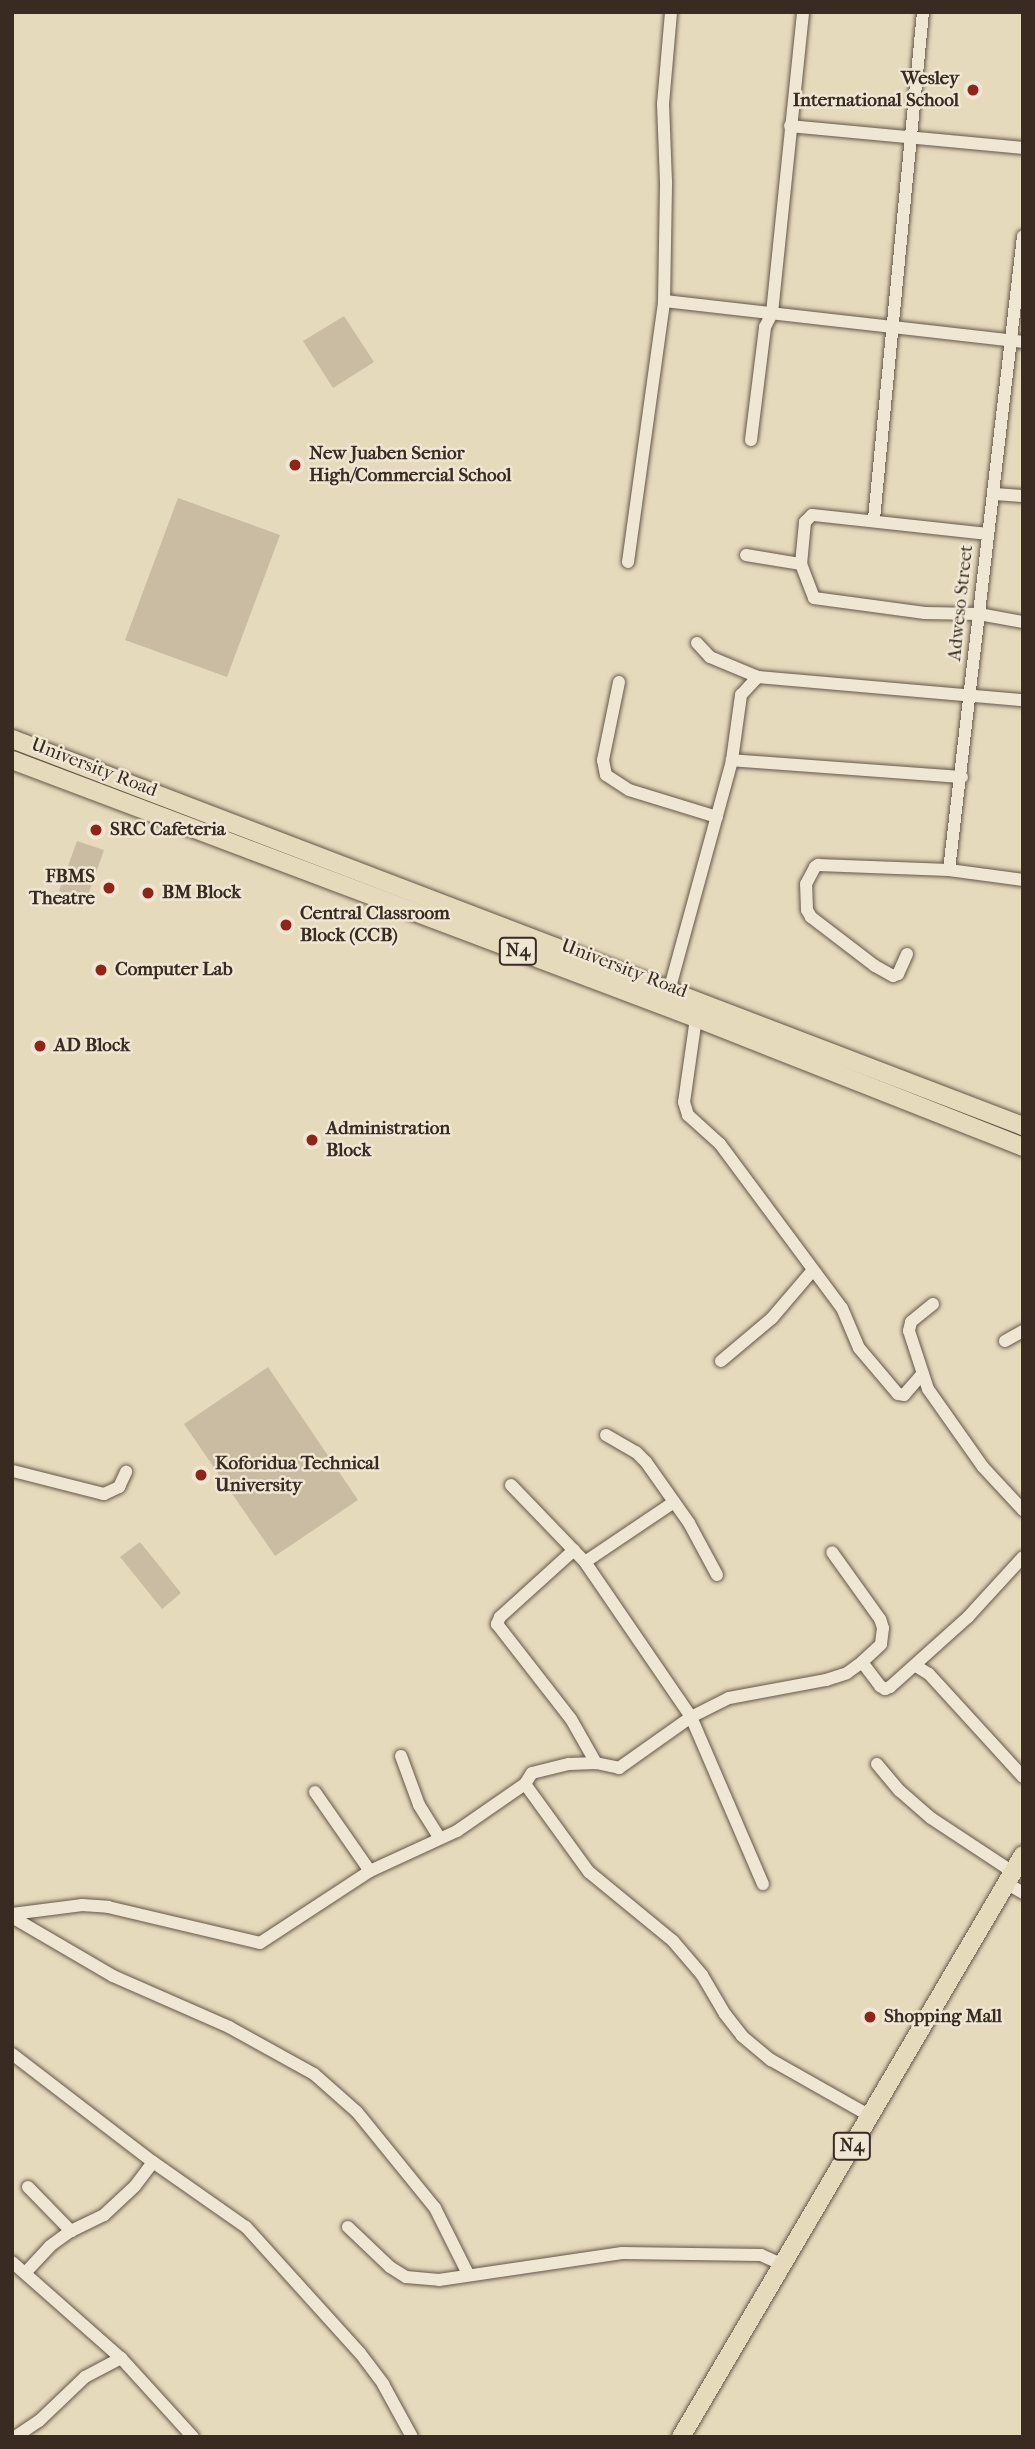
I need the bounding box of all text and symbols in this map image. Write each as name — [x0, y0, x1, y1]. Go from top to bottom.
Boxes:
place label: Wesley International School — [793, 68, 959, 112]
marker: Wesley International School — [965, 82, 981, 98]
place label: New Juaben Senior High/Commercial School — [309, 443, 511, 487]
marker: New Juaben Senior High/Commercial School — [287, 457, 303, 473]
street label: Adweso Street — [944, 544, 978, 662]
street label: University Road — [28, 733, 160, 803]
place label: SRC Cafeteria — [110, 819, 226, 841]
marker: SRC Cafeteria — [88, 822, 104, 838]
place label: FBMS Theatre — [29, 866, 95, 910]
marker: FBMS Theatre — [101, 880, 117, 896]
place label: BM Block — [162, 882, 241, 904]
marker: BM Block — [140, 885, 156, 901]
place label: Central Classroom Block (CCB) — [300, 903, 450, 947]
marker: Central Classroom Block (CCB) — [278, 917, 294, 933]
street label: University Road — [558, 934, 690, 1004]
road number: N4 — [499, 936, 537, 966]
place label: Computer Lab — [115, 959, 233, 981]
marker: Computer Lab — [93, 962, 109, 978]
place label: AD Block — [54, 1035, 130, 1057]
marker: AD Block — [32, 1038, 48, 1054]
place label: Administration Block — [326, 1118, 450, 1162]
marker: Administration Block — [304, 1132, 320, 1148]
place label: Koforidua Technical University — [215, 1453, 379, 1497]
marker: Koforidua Technical University — [193, 1467, 209, 1483]
place label: Shopping Mall — [884, 2006, 1002, 2028]
marker: Shopping Mall — [862, 2009, 878, 2025]
road number: N4 — [833, 2132, 871, 2160]

